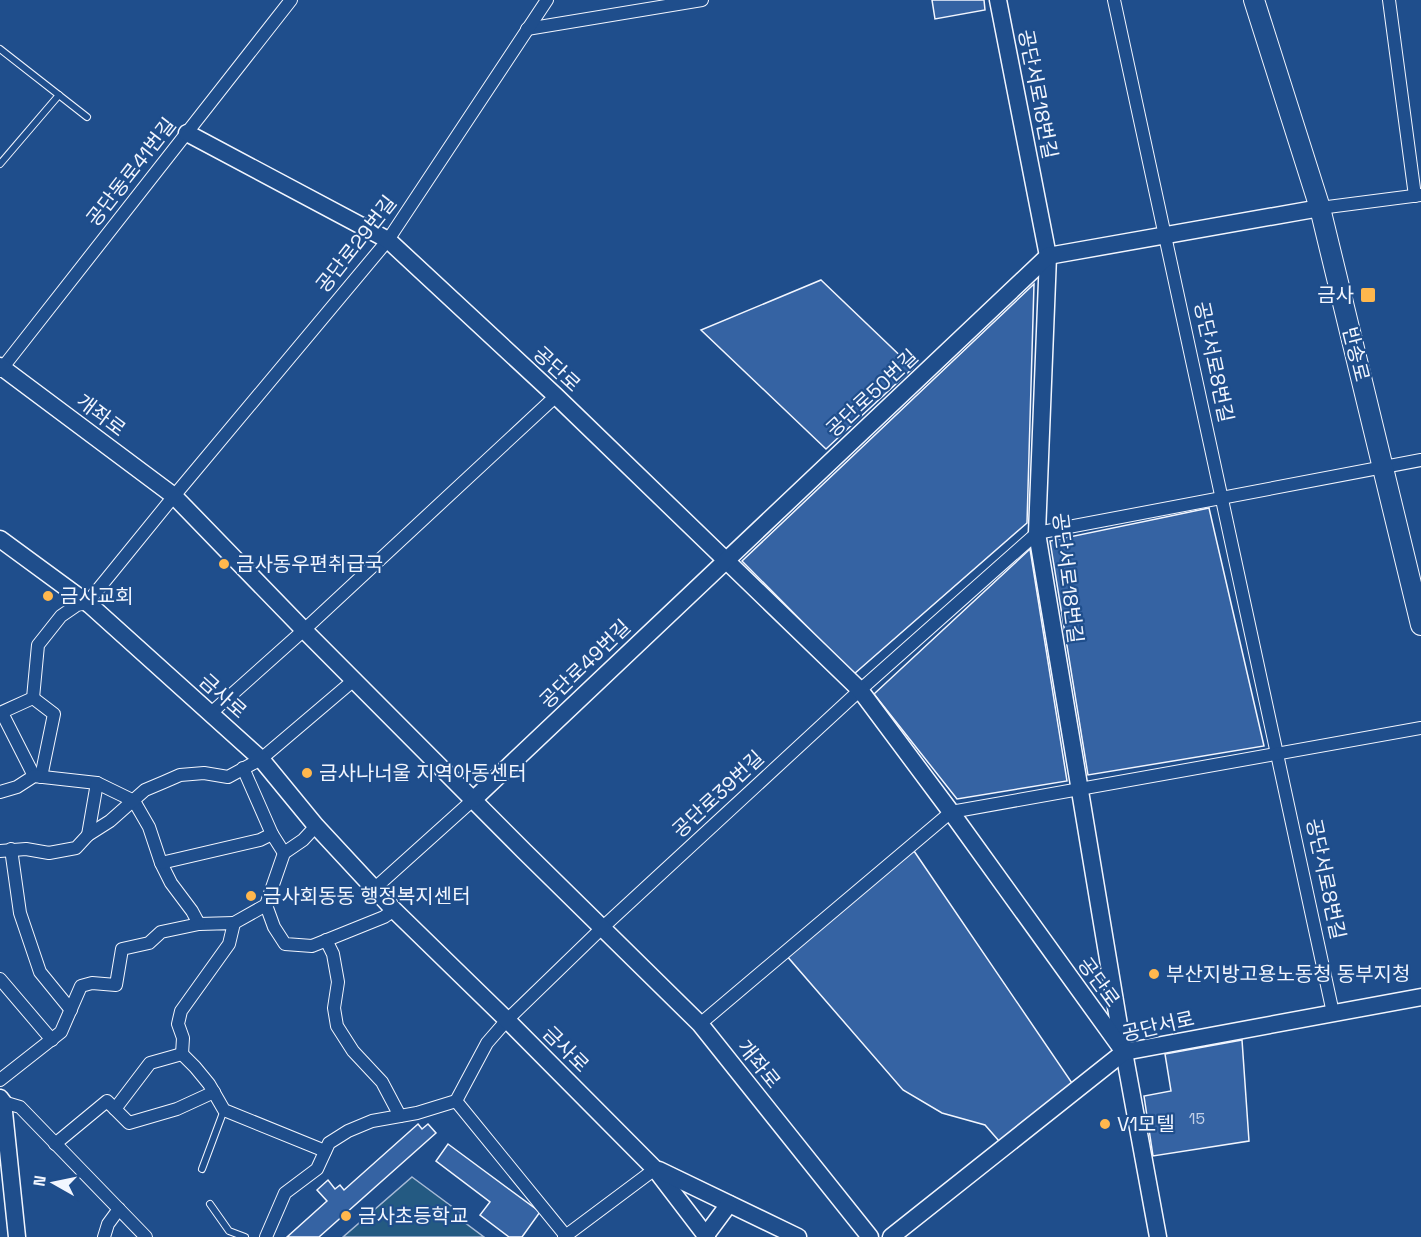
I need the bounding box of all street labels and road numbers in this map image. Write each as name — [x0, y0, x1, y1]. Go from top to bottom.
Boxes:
street label: 공단서로18번길 — [1013, 27, 1063, 161]
street label: 공단동로41번길 — [80, 112, 182, 232]
street label: 공단로29번길 — [310, 190, 402, 298]
street label: 공단서로8번길 — [1189, 299, 1239, 425]
street label: 반송로 — [1337, 324, 1375, 384]
street label: 공단로 — [528, 341, 586, 397]
street label: 공단로50번길 — [820, 344, 924, 442]
street label: 개좌로 — [71, 388, 131, 442]
street label: 공단서로18번길 — [1047, 511, 1089, 645]
street label: 공단로49번길 — [534, 614, 636, 714]
street label: 금사로 — [194, 668, 252, 724]
street label: 공단로39번길 — [667, 745, 769, 843]
street label: 공단서로8번길 — [1301, 816, 1351, 942]
street label: 공단로 — [1072, 952, 1126, 1012]
street label: 공단서로 — [1119, 1005, 1197, 1047]
street label: 금사로 — [537, 1020, 595, 1078]
street label: 개좌로 — [732, 1034, 786, 1094]

